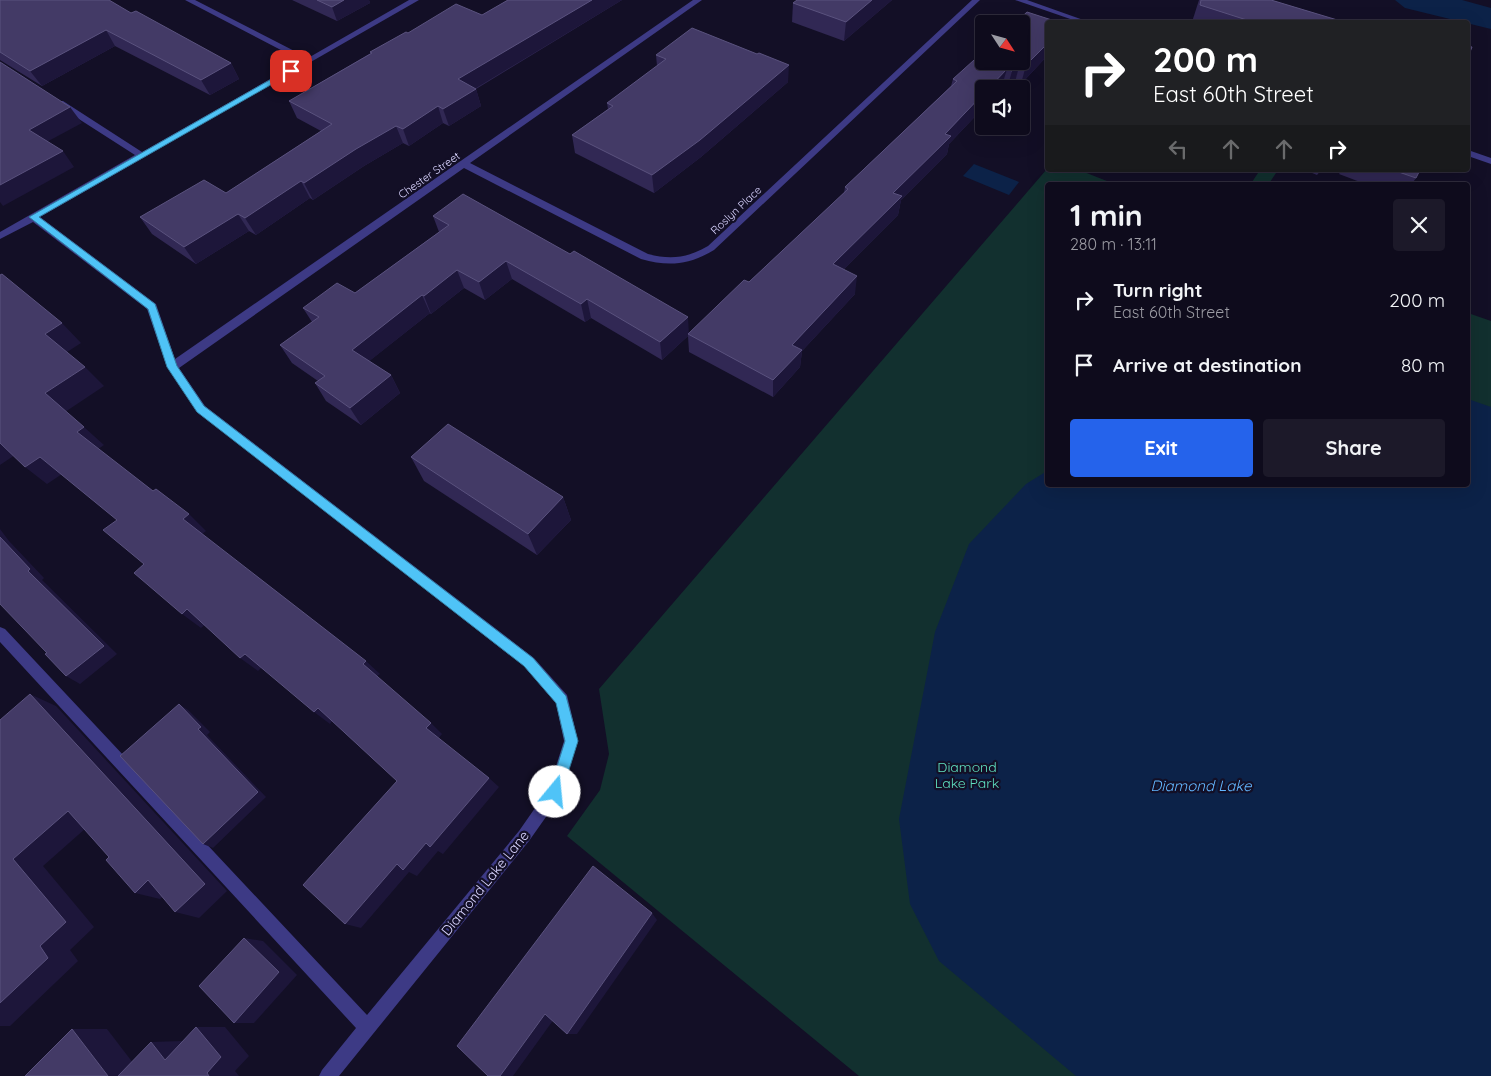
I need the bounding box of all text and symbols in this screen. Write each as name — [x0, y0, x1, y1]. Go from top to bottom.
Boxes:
north arrow — [975, 15, 1030, 70]
map controls — [975, 15, 1030, 135]
text: 200 m — [1153, 37, 1258, 81]
icon: right — [1070, 40, 1135, 105]
pin — [270, 50, 312, 92]
icon: arrive — [277, 57, 305, 85]
button: sound — [975, 80, 1030, 135]
text: East 60th Street — [1153, 80, 1314, 108]
icon: left — [1164, 135, 1192, 163]
icon: ahead — [1217, 135, 1245, 163]
icon: ahead — [1270, 135, 1298, 163]
icon: right — [1323, 135, 1351, 163]
street label: Chester Street — [395, 148, 463, 201]
street label: Roslyn Place — [708, 183, 764, 237]
text: 1 min — [1070, 196, 1143, 234]
button: close — [1393, 199, 1445, 251]
text: 280 m · 13:11 — [1070, 234, 1157, 254]
text: Turn right — [1113, 278, 1202, 302]
icon: right — [1070, 286, 1098, 314]
text: 200 m — [1389, 288, 1445, 312]
text: East 60th Street — [1113, 302, 1230, 322]
icon: arrive — [1070, 351, 1098, 379]
text: Arrive at destination — [1113, 353, 1302, 377]
text: 80 m — [1401, 353, 1445, 377]
button: Exit — [1070, 419, 1253, 477]
button: Share — [1263, 419, 1445, 477]
park label: Diamond Lake Park — [935, 758, 999, 792]
position arrow — [528, 765, 580, 817]
water label: Diamond Lake — [1151, 776, 1252, 795]
street label: Diamond Lake Lane — [437, 827, 533, 939]

